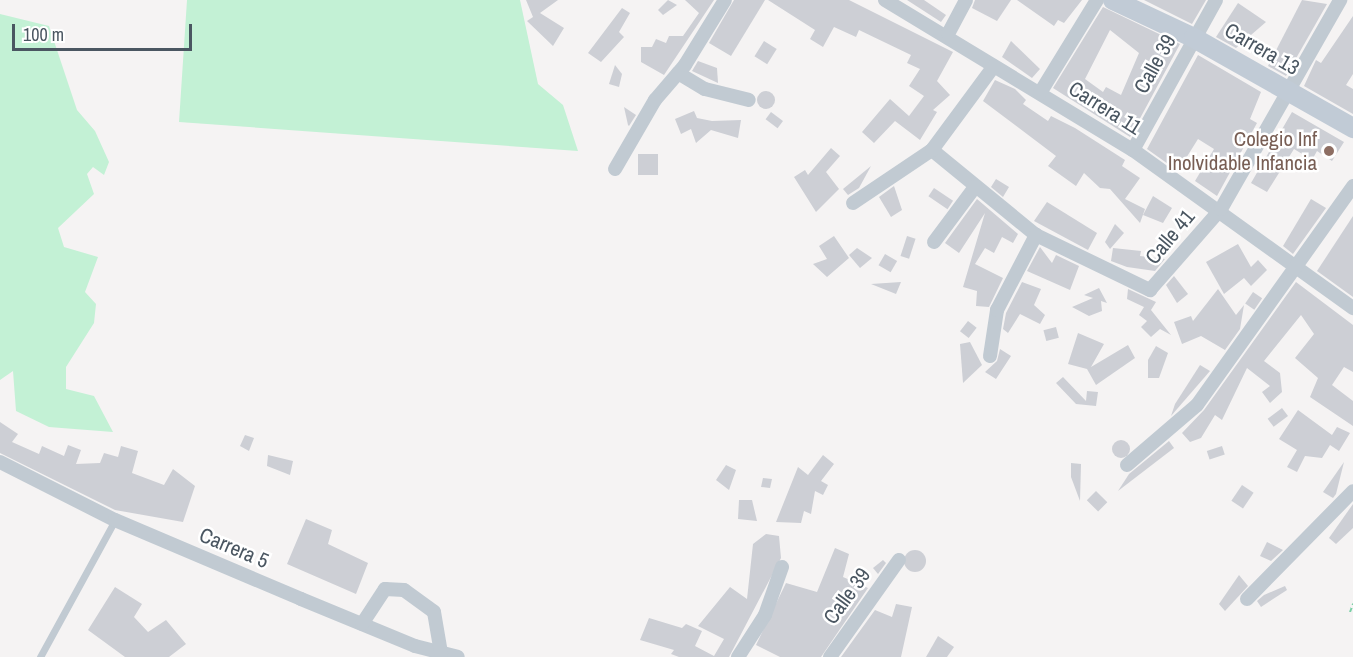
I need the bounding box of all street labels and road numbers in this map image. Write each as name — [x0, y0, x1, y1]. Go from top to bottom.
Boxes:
street label: Carrera 13 — [1220, 18, 1304, 80]
street label: Calle 39 — [1129, 30, 1181, 98]
street label: Carrera 11 — [1064, 76, 1146, 140]
street label: Calle 41 — [1140, 205, 1200, 269]
street label: Carrera 5 — [196, 522, 272, 574]
street label: Calle 39 — [818, 563, 876, 629]

